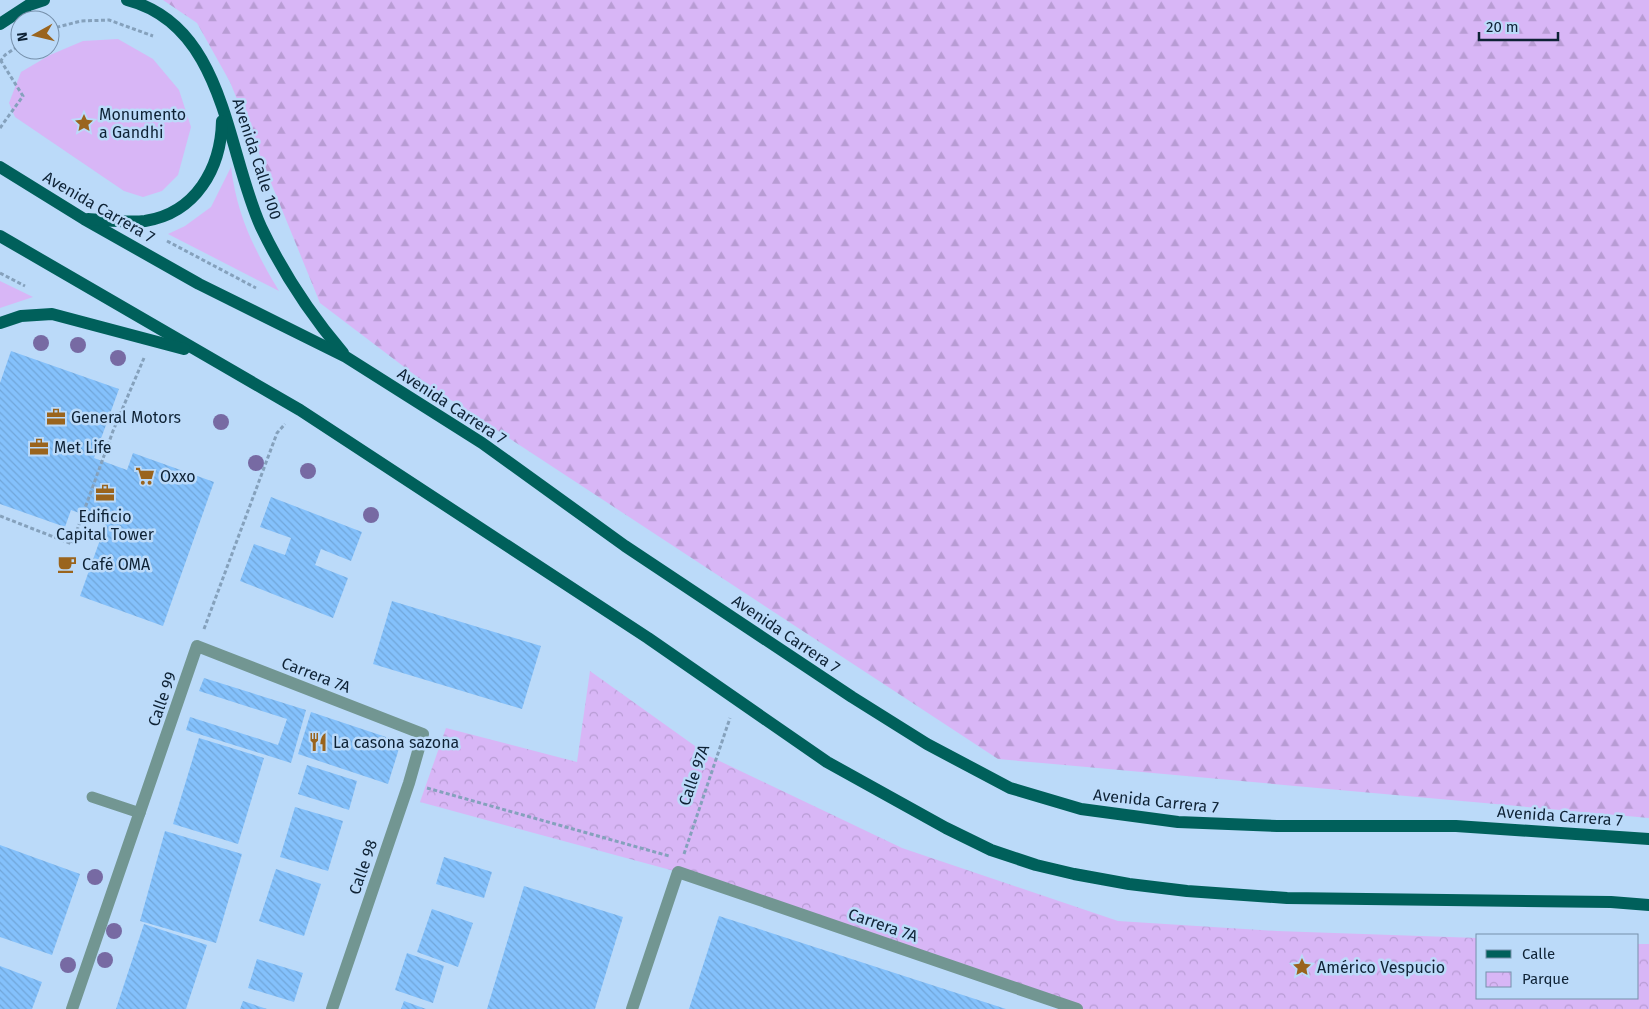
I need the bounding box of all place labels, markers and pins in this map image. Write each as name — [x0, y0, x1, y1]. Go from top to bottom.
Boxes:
place label: Monumento a Gandhi — [99, 105, 186, 142]
place icon: Monumento a Gandhi — [73, 112, 95, 134]
office icon: General Motors — [45, 406, 67, 428]
place label: General Motors — [71, 408, 181, 427]
office icon: Met Life — [28, 436, 50, 458]
place label: Met Life — [54, 438, 112, 457]
supermarket icon: Oxxo — [134, 465, 156, 487]
place label: Oxxo — [160, 467, 196, 486]
office icon: Edificio Capital Tower — [94, 482, 116, 504]
place label: Edificio Capital Tower — [56, 507, 155, 544]
cafe icon: Café OMA — [56, 553, 78, 575]
place label: Café OMA — [82, 555, 151, 574]
restaurant icon: La casona sazona — [307, 731, 329, 753]
place label: La casona sazona — [333, 733, 459, 752]
place icon: Américo Vespucio — [1291, 956, 1313, 978]
place label: Américo Vespucio — [1317, 958, 1445, 977]

